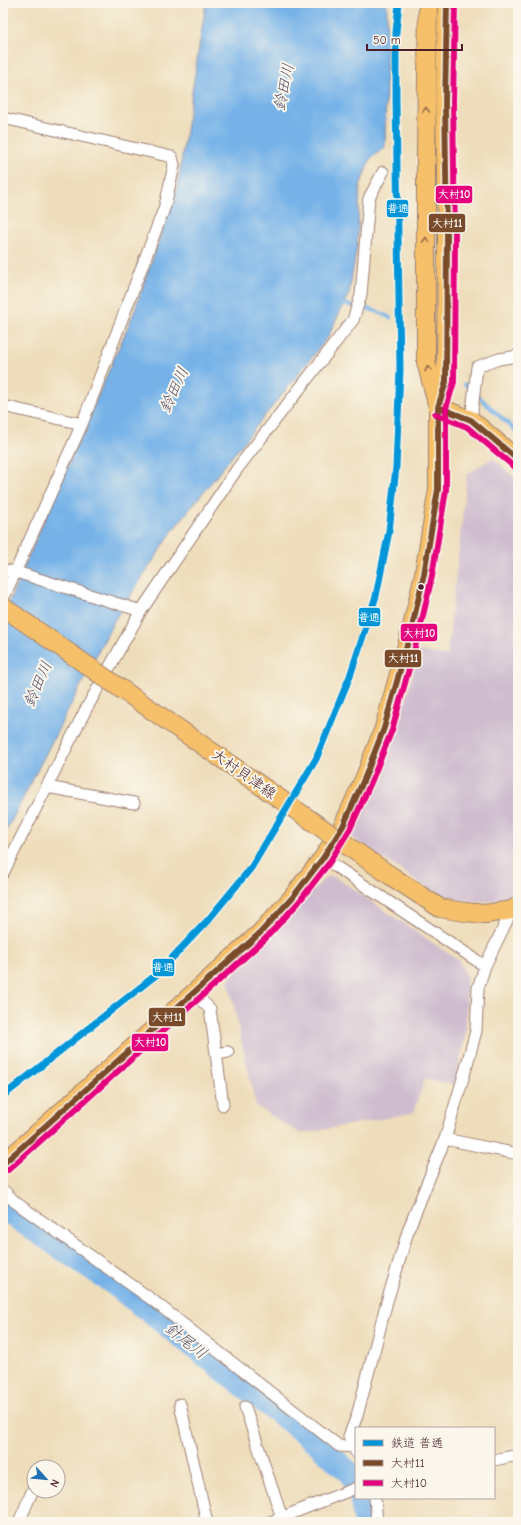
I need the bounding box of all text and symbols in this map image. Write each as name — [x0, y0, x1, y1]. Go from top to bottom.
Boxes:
scale bar — [367, 26, 462, 52]
text: 50 m — [373, 33, 401, 47]
water label: 鈴田川 — [270, 62, 298, 112]
one-way arrow — [422, 107, 430, 113]
line badge: 大村10 — [435, 185, 473, 204]
text: 大村10 — [438, 188, 470, 201]
line badge: 普通 — [386, 199, 409, 218]
text: 普通 — [387, 202, 409, 215]
line badge: 大村11 — [428, 213, 466, 233]
text: 大村11 — [432, 217, 462, 230]
one-way arrow — [422, 237, 430, 243]
water label: 鈴田川 — [156, 364, 192, 416]
one-way arrow — [424, 366, 432, 373]
unlabelled marker — [416, 582, 426, 592]
line badge: 普通 — [358, 607, 381, 627]
text: 普通 — [358, 611, 380, 624]
line badge: 大村10 — [400, 623, 438, 642]
text: 大村10 — [403, 627, 435, 640]
line badge: 大村11 — [384, 649, 422, 668]
text: 大村11 — [388, 652, 418, 665]
water label: 鈴田川 — [20, 658, 56, 710]
street label: 大村貝津線 — [208, 745, 280, 803]
line badge: 普通 — [152, 958, 175, 977]
text: 普通 — [152, 961, 174, 974]
line badge: 大村11 — [148, 1007, 186, 1027]
text: 大村11 — [152, 1011, 182, 1024]
line badge: 大村10 — [131, 1033, 169, 1052]
text: 大村10 — [134, 1036, 166, 1049]
water label: 針尾川 — [162, 1319, 210, 1363]
legend — [355, 1427, 495, 1499]
text: 鉄道 普通 — [391, 1436, 443, 1450]
text: 大村11 — [391, 1456, 425, 1470]
north arrow — [26, 1459, 66, 1499]
text: 大村10 — [391, 1476, 427, 1490]
text: N — [47, 1477, 62, 1489]

